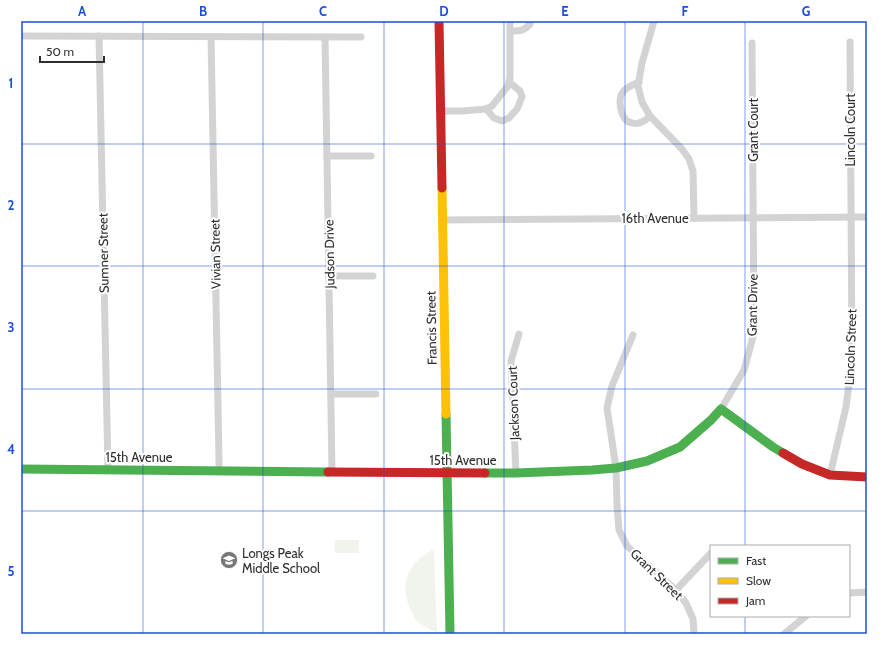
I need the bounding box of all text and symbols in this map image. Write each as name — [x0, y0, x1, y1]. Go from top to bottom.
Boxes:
text: A — [78, 3, 87, 19]
text: B — [199, 3, 207, 19]
text: C — [319, 3, 327, 19]
text: D — [439, 3, 449, 19]
text: E — [561, 3, 569, 19]
text: F — [682, 3, 689, 19]
text: G — [802, 3, 811, 19]
scale bar — [40, 38, 104, 64]
text: 50 m — [46, 44, 74, 59]
text: 1 — [9, 75, 13, 91]
street label: Lincoln Court — [842, 93, 858, 167]
street label: Grant Court — [745, 98, 761, 162]
text: 2 — [8, 197, 15, 213]
street label: 16th Avenue — [621, 210, 689, 226]
street label: Sumner Street — [94, 212, 112, 293]
street label: Vivian Street — [206, 218, 224, 289]
street label: Judson Drive — [320, 219, 338, 290]
street label: Grant Drive — [743, 273, 761, 336]
street label: Francis Street — [422, 290, 440, 365]
street label: Lincoln Street — [841, 308, 859, 385]
text: 3 — [7, 319, 15, 335]
street label: Jackson Court — [504, 365, 522, 441]
text: 4 — [7, 441, 15, 457]
street label: 15th Avenue — [106, 449, 173, 465]
street label: 15th Avenue — [430, 452, 497, 468]
place label: Longs Peak Middle School — [242, 545, 320, 576]
street label: Grant Street — [627, 545, 687, 603]
legend — [710, 545, 850, 617]
school or university icon: Longs Peak Middle School — [219, 550, 239, 570]
text: Fast — [746, 553, 766, 568]
text: 5 — [8, 563, 15, 579]
text: Slow — [746, 573, 771, 588]
text: Jam — [745, 593, 765, 608]

